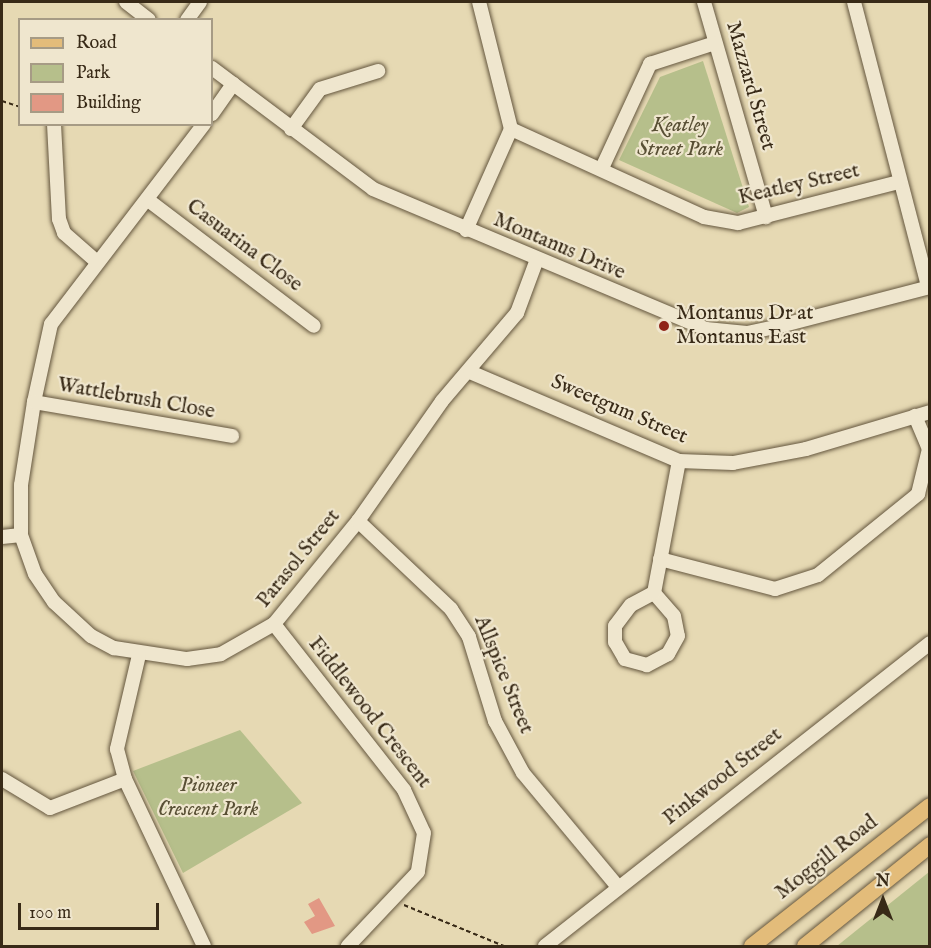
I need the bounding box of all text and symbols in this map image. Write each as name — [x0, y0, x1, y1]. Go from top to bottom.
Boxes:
legend — [18, 18, 213, 126]
street label: Mazzard Street — [720, 19, 780, 153]
text: Road — [76, 32, 117, 55]
text: Park — [76, 62, 110, 85]
text: Building — [76, 92, 141, 115]
park label: Keatley Street Park — [637, 113, 723, 163]
street label: Keatley Street — [736, 159, 862, 211]
street label: Casuarina Close — [181, 194, 307, 298]
street label: Montanus Drive — [489, 208, 629, 286]
place label: Montanus Dr at Montanus East — [676, 301, 814, 351]
marker: Montanus Dr at Montanus East — [657, 319, 671, 333]
street label: Sweetgum Street — [547, 370, 691, 450]
street label: Wattlebrush Close — [55, 373, 217, 425]
street label: Parasol Street — [252, 505, 346, 613]
street label: Allspice Street — [468, 612, 538, 738]
street label: Fiddlewood Crescent — [302, 632, 436, 794]
street label: Pinkwood Street — [658, 723, 788, 831]
park label: Pioneer Crescent Park — [158, 773, 258, 823]
street label: Moggill Road — [771, 810, 883, 906]
north arrow — [853, 870, 913, 930]
text: N — [876, 872, 890, 892]
scale bar — [21, 891, 162, 929]
text: 100 m — [29, 902, 71, 925]

